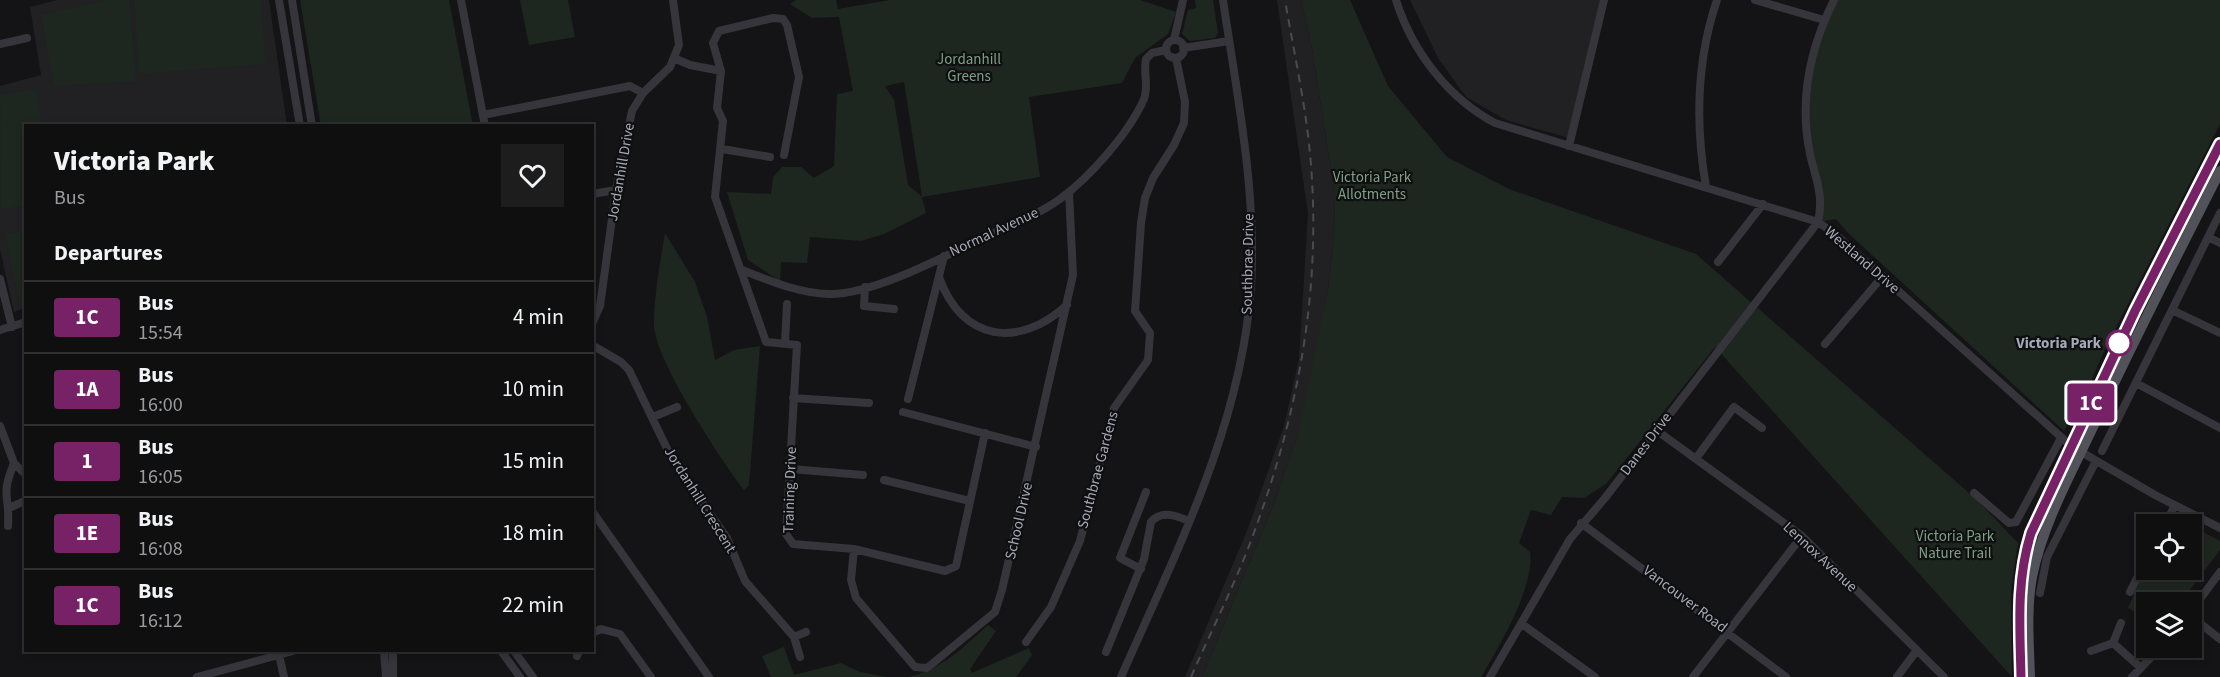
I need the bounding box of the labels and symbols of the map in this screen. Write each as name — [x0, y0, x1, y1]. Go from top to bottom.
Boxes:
park label: Jordanhill Greens — [937, 49, 1001, 87]
street label: Jordanhill Drive — [602, 121, 640, 223]
park label: Victoria Park Allotments — [1333, 167, 1412, 205]
street label: Normal Avenue — [946, 202, 1042, 262]
street label: Southbrae Drive — [1237, 213, 1259, 315]
street label: Westland Drive — [1820, 221, 1904, 299]
marker: Victoria Park — [2106, 330, 2132, 356]
place label: Victoria Park — [2015, 333, 2102, 354]
line badge: 1C — [2064, 384, 2118, 422]
street label: Danes Drive — [1615, 408, 1677, 480]
street label: Southbrae Gardens — [1072, 409, 1124, 531]
street label: Jordanhill Crescent — [659, 443, 741, 557]
street label: Training Drive — [778, 446, 802, 534]
street label: School Drive — [1000, 480, 1038, 562]
street label: Lennox Avenue — [1778, 517, 1862, 597]
park label: Victoria Park Nature Trail — [1916, 526, 1995, 564]
street label: Vancouver Road — [1638, 560, 1732, 638]

